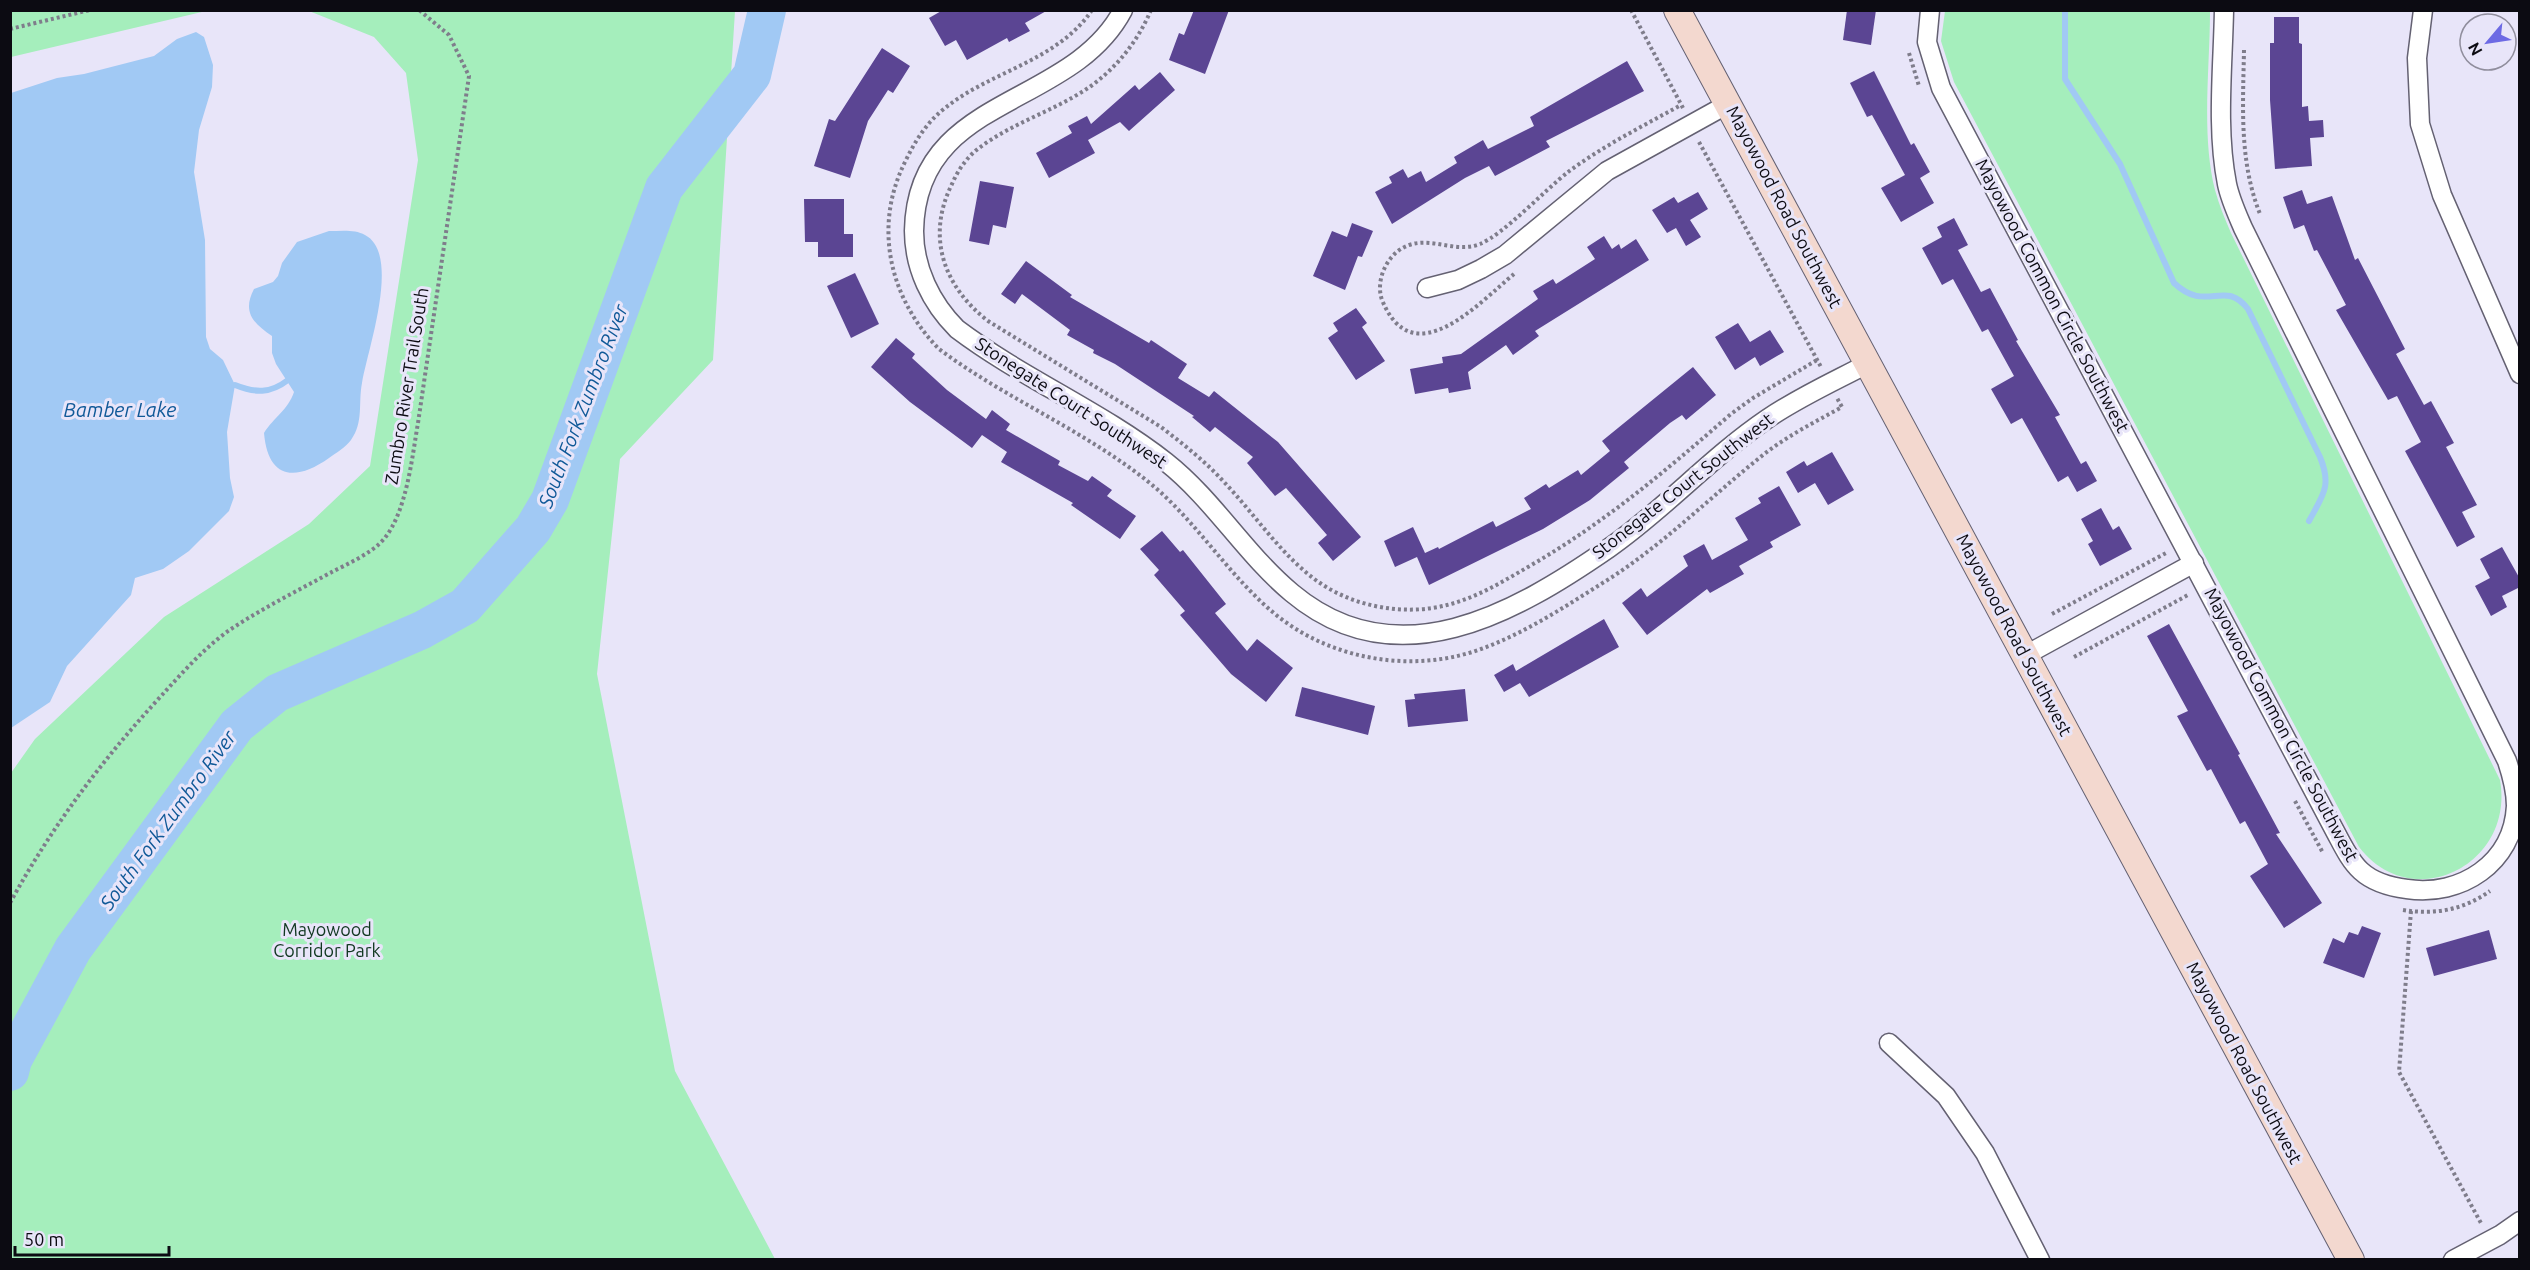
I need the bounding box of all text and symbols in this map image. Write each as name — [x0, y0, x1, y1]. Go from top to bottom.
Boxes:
north arrow — [2458, 12, 2518, 72]
text: N — [2464, 40, 2486, 59]
street label: Mayowood Road Southwest — [1723, 102, 1847, 311]
street label: Mayowood Common Circle Southwest — [1972, 155, 2134, 436]
street label: Zumbro River Trail South — [381, 286, 431, 486]
water label: South Fork Zumbro River — [533, 300, 632, 512]
street label: Stonegate Court Southwest — [972, 333, 1171, 472]
water label: Bamber Lake — [64, 398, 176, 421]
street label: Stonegate Court Southwest — [1588, 408, 1777, 562]
street label: Mayowood Road Southwest — [1953, 530, 2077, 739]
street label: Mayowood Common Circle Southwest — [2201, 584, 2363, 865]
water label: South Fork Zumbro River — [94, 725, 241, 915]
park label: Mayowood Corridor Park — [273, 919, 381, 960]
street label: Mayowood Road Southwest — [2183, 958, 2307, 1167]
scale bar — [15, 1219, 170, 1257]
text: 50 m — [24, 1229, 64, 1249]

